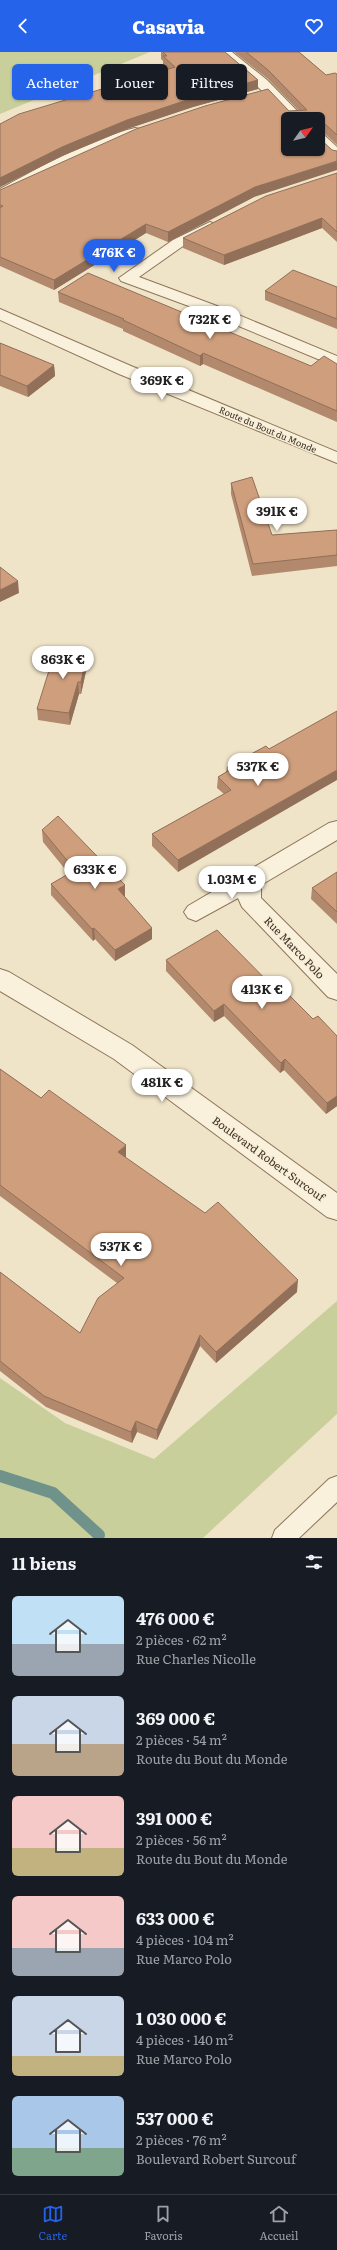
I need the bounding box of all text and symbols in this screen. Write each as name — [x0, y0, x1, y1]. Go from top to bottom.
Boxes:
text: Casavia — [132, 13, 205, 40]
icon: back — [12, 15, 34, 37]
icon: heart — [303, 15, 325, 37]
chip: Acheter — [12, 64, 93, 100]
chip: Louer — [101, 64, 168, 100]
chip: Filtres — [176, 64, 247, 100]
north arrow — [281, 112, 325, 156]
map controls — [281, 112, 325, 156]
pin: 476K € — [81, 239, 147, 273]
text: 476K € — [92, 242, 136, 261]
pin: 732K € — [177, 306, 243, 340]
text: 732K € — [189, 309, 231, 328]
pin: 369K € — [129, 367, 195, 401]
text: 369K € — [140, 370, 184, 389]
street label: Route du Bout du Monde — [217, 402, 319, 456]
pin: 391K € — [244, 498, 310, 532]
text: 391K € — [256, 501, 298, 520]
pin: 863K € — [30, 646, 96, 680]
text: 863K € — [41, 649, 85, 668]
pin: 537K € — [225, 753, 291, 787]
text: 537K € — [237, 756, 279, 775]
pin: 633K € — [62, 856, 128, 890]
text: 633K € — [73, 859, 117, 878]
pin: 1.03M € — [195, 866, 269, 900]
text: 1.03M € — [207, 869, 257, 888]
street label: Rue Marco Polo — [261, 912, 329, 982]
pin: 413K € — [229, 976, 295, 1010]
text: 413K € — [241, 979, 283, 998]
pin: 481K € — [129, 1069, 195, 1103]
text: 481K € — [141, 1072, 183, 1091]
street label: Boulevard Robert Surcouf — [210, 1112, 329, 1205]
pin: 537K € — [88, 1233, 154, 1267]
text: 537K € — [100, 1236, 142, 1255]
text: 11 biens — [12, 1550, 76, 1575]
icon: filters — [303, 1551, 325, 1573]
text: 476 000 € — [136, 1605, 215, 1630]
icon: home — [44, 1612, 92, 1660]
text: 2 pièces · 62 m² — [136, 1630, 227, 1649]
text: Rue Charles Nicolle — [136, 1649, 256, 1668]
text: 369 000 € — [136, 1705, 215, 1730]
icon: home — [44, 1712, 92, 1760]
text: 2 pièces · 54 m² — [136, 1730, 227, 1749]
text: Route du Bout du Monde — [136, 1749, 287, 1768]
text: 391 000 € — [136, 1805, 212, 1830]
icon: home — [44, 1812, 92, 1860]
text: 2 pièces · 56 m² — [136, 1830, 227, 1849]
text: Route du Bout du Monde — [136, 1849, 287, 1868]
text: 633 000 € — [136, 1905, 215, 1930]
icon: home — [44, 1912, 92, 1960]
text: 4 pièces · 104 m² — [136, 1930, 234, 1949]
text: Rue Marco Polo — [136, 1949, 232, 1968]
text: 1 030 000 € — [136, 2005, 227, 2030]
icon: home — [44, 2012, 92, 2060]
text: 4 pièces · 140 m² — [136, 2030, 233, 2049]
text: Rue Marco Polo — [136, 2049, 232, 2068]
text: 537 000 € — [136, 2105, 214, 2130]
icon: home — [44, 2112, 92, 2160]
text: 2 pièces · 76 m² — [136, 2130, 227, 2149]
text: Boulevard Robert Surcouf — [136, 2149, 296, 2168]
tab: Carte — [39, 2203, 67, 2243]
tab: Favoris — [144, 2203, 182, 2243]
tab: Accueil — [259, 2203, 298, 2243]

